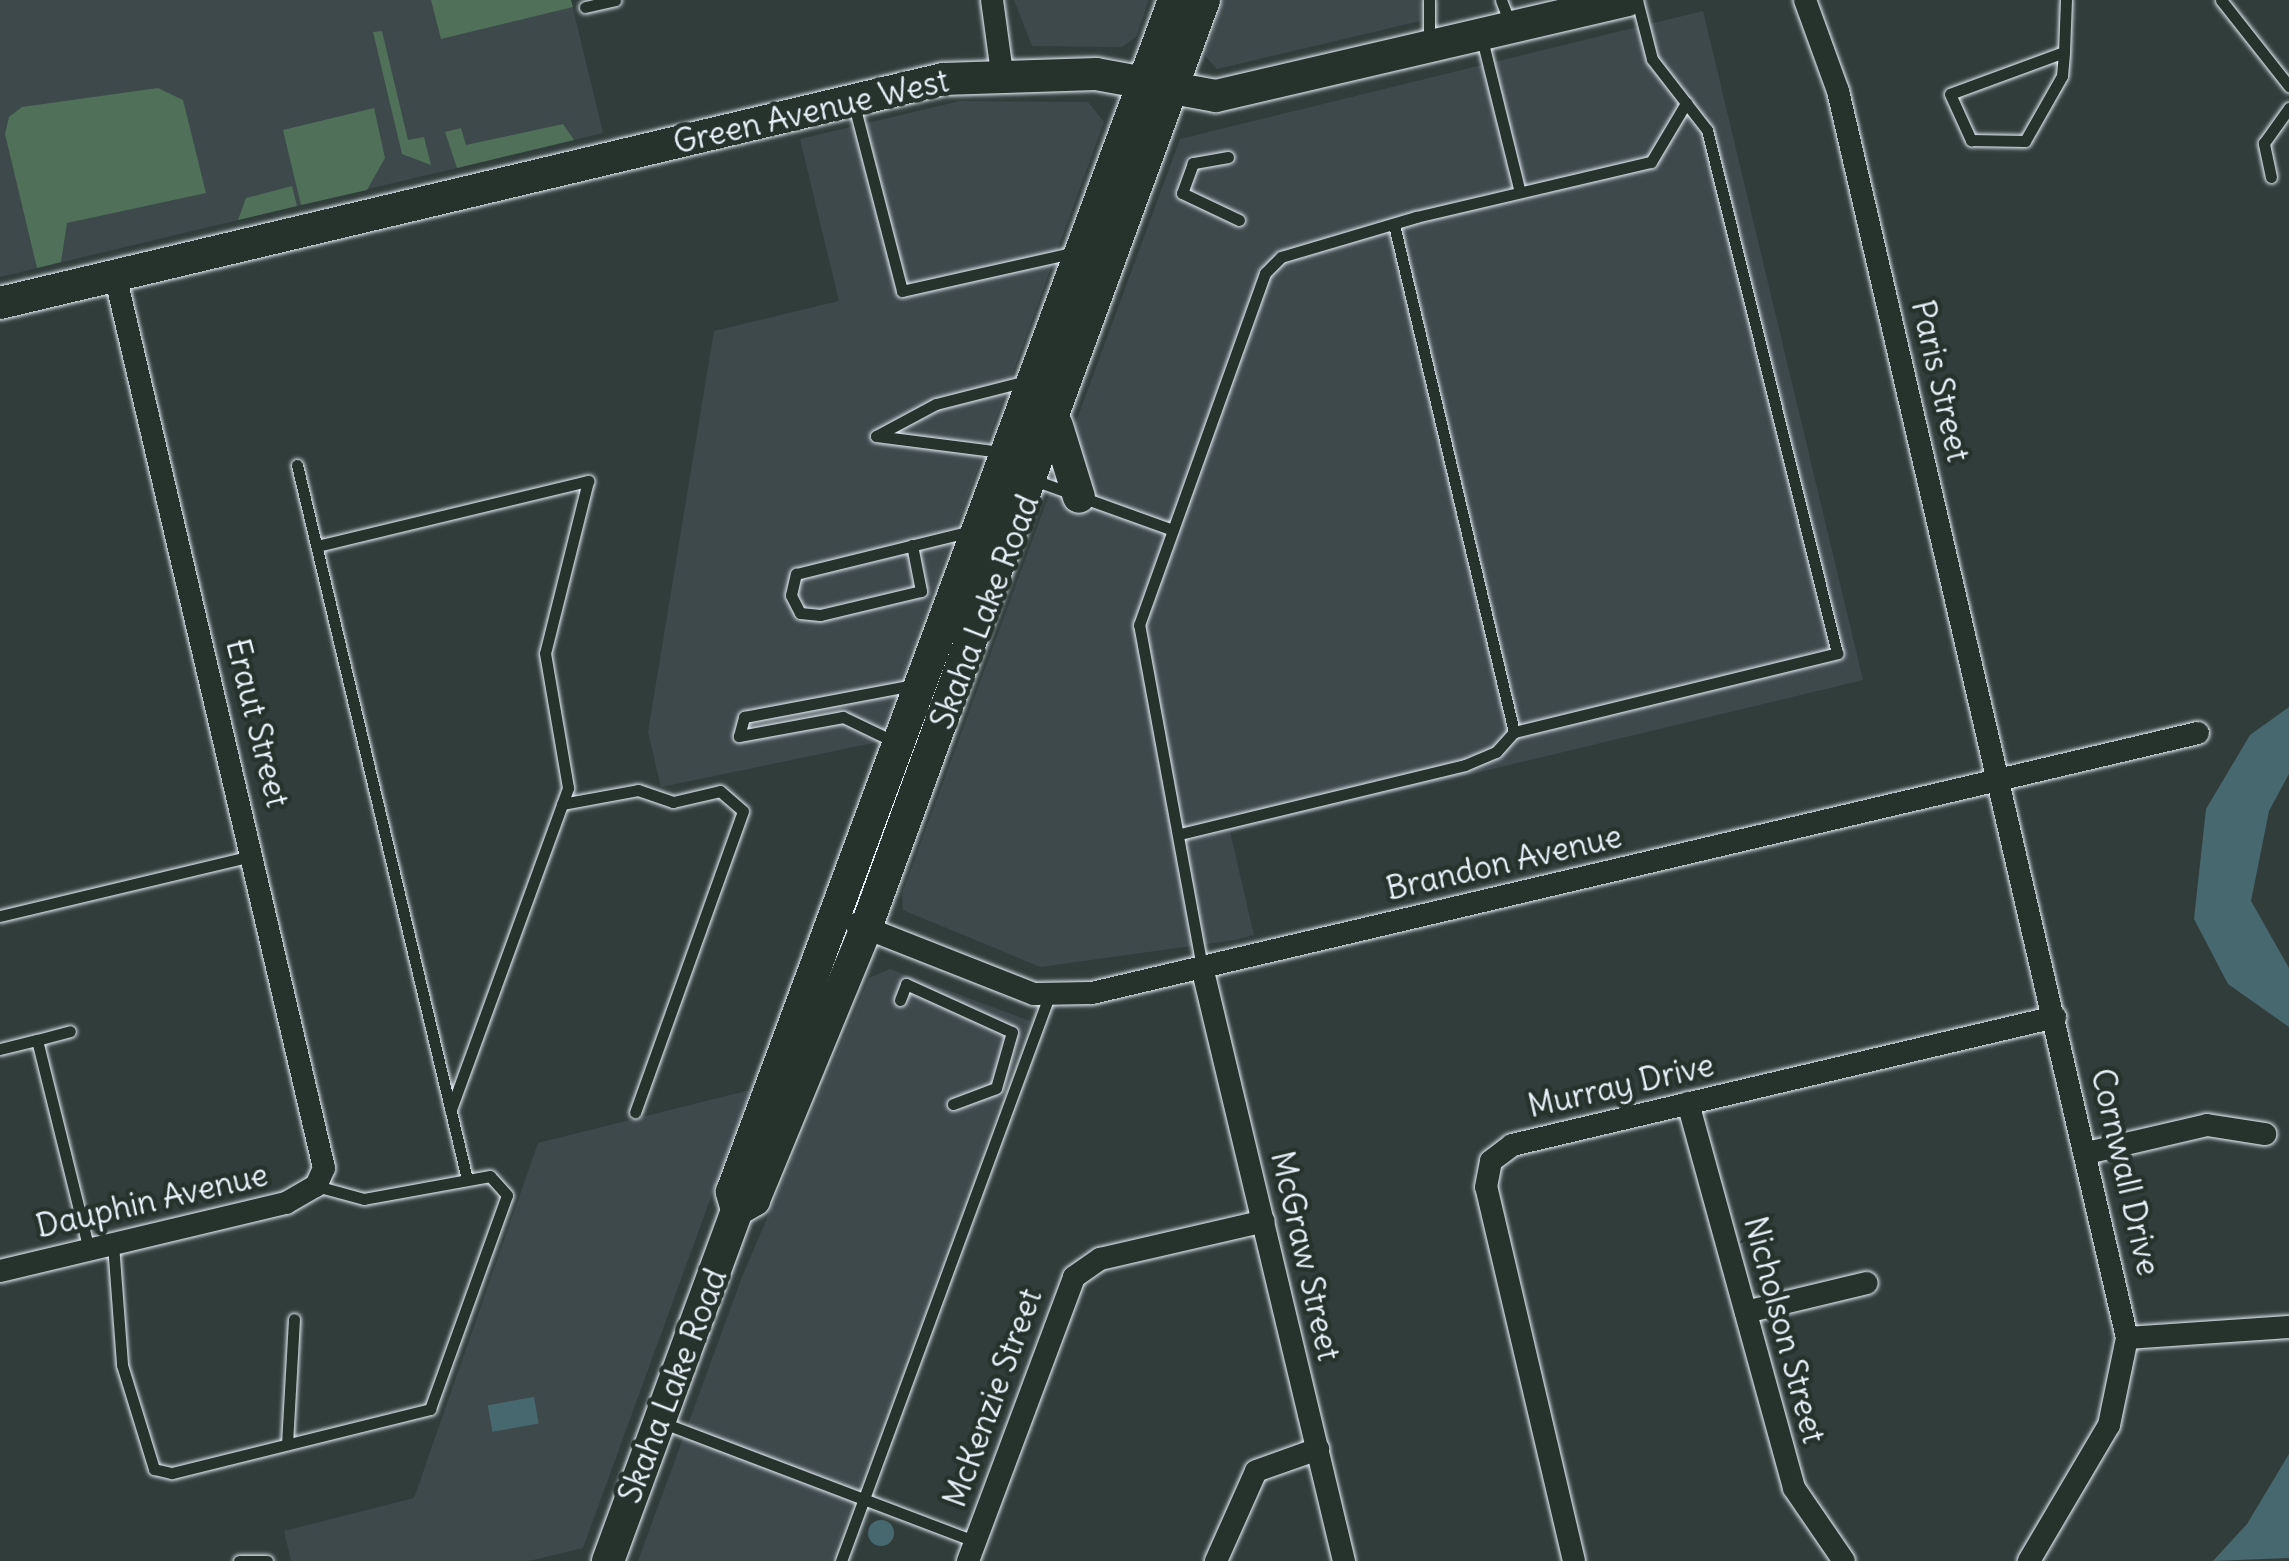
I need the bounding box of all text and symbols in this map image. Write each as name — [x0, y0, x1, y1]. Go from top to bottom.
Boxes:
street label: Green Avenue West — [670, 62, 952, 162]
street label: Paris Street — [1903, 297, 1977, 465]
street label: Skaha Lake Road — [923, 489, 1047, 735]
street label: Eraut Street — [218, 635, 296, 811]
street label: Brandon Avenue — [1382, 817, 1626, 909]
street label: Murray Drive — [1524, 1046, 1718, 1126]
street label: Cornwall Drive — [2083, 1065, 2167, 1279]
street label: McGraw Street — [1262, 1147, 1348, 1365]
street label: Dauphin Avenue — [32, 1156, 272, 1246]
street label: Nicholson Street — [1735, 1212, 1833, 1448]
street label: Skaha Lake Road — [611, 1263, 735, 1509]
street label: McKenzie Street — [936, 1284, 1050, 1512]

